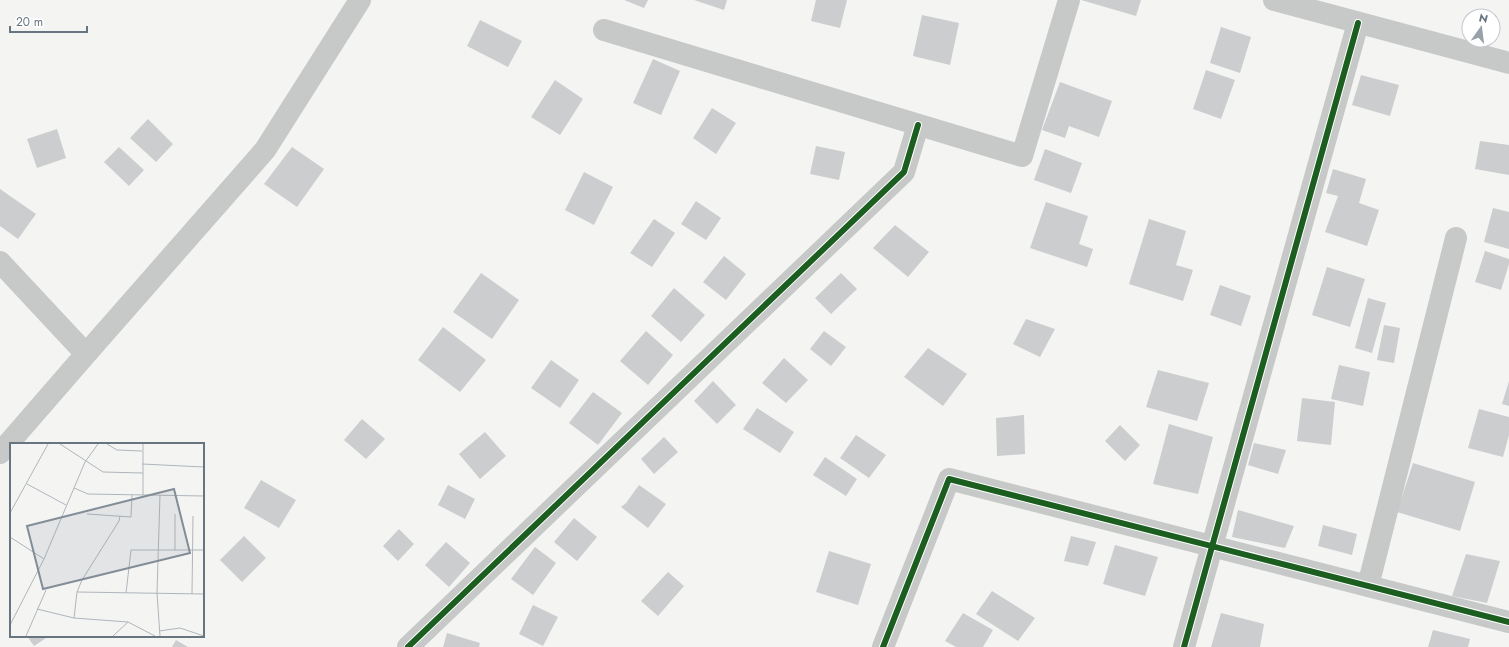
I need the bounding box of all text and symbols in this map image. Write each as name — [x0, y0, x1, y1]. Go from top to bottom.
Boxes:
scale bar — [10, 8, 87, 34]
north arrow — [1461, 8, 1501, 48]
text: N — [1477, 9, 1490, 27]
text: 20 m — [16, 13, 43, 31]
inset map — [10, 443, 204, 637]

